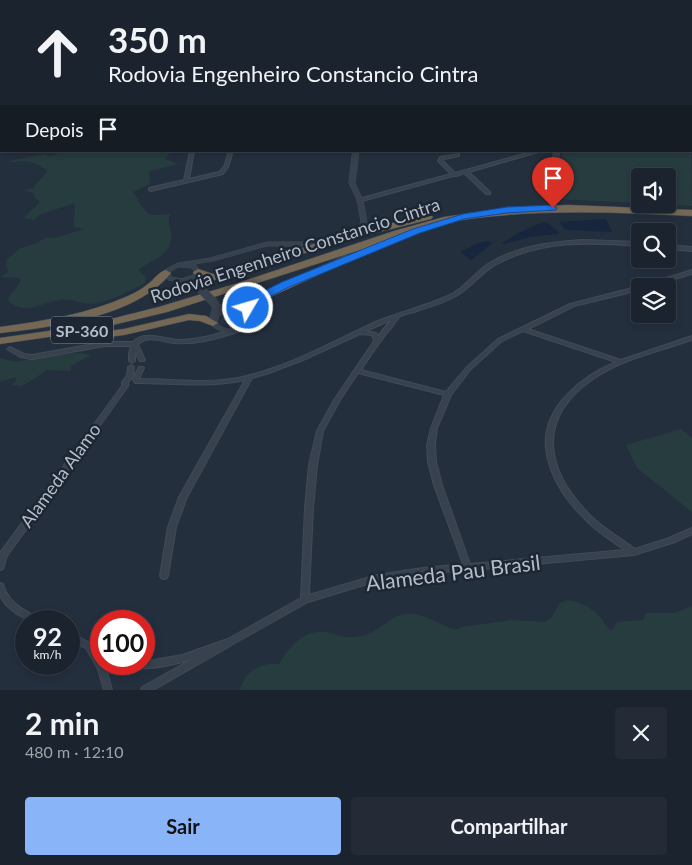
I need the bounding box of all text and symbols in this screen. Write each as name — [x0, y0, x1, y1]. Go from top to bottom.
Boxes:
text: 350 m — [108, 18, 207, 60]
icon: ahead — [25, 20, 90, 85]
text: Rodovia Engenheiro Constancio Cintra — [108, 60, 478, 87]
icon: arrive — [94, 115, 122, 143]
text: Depois — [25, 118, 84, 141]
pin — [532, 157, 574, 208]
icon: arrive — [539, 164, 567, 192]
map controls — [631, 168, 676, 323]
button: sound — [631, 168, 676, 213]
street label: Rodovia Engenheiro Constancio Cintra — [147, 193, 443, 307]
button: search — [631, 223, 676, 268]
button: layers — [631, 278, 676, 323]
position arrow — [221, 281, 273, 333]
road number: SP-360 — [51, 316, 113, 344]
street label: Alameda Alamo — [15, 419, 105, 531]
street label: Alameda Pau Brasil — [364, 549, 542, 595]
speed limit sign: 100 — [90, 610, 155, 675]
text: 92 — [33, 621, 62, 651]
text: km/h — [33, 647, 62, 662]
text: 2 min — [25, 705, 99, 741]
button: close — [615, 707, 667, 759]
text: 480 m · 12:10 — [25, 742, 124, 761]
button: Sair — [25, 797, 341, 855]
button: Compartilhar — [351, 797, 667, 855]

